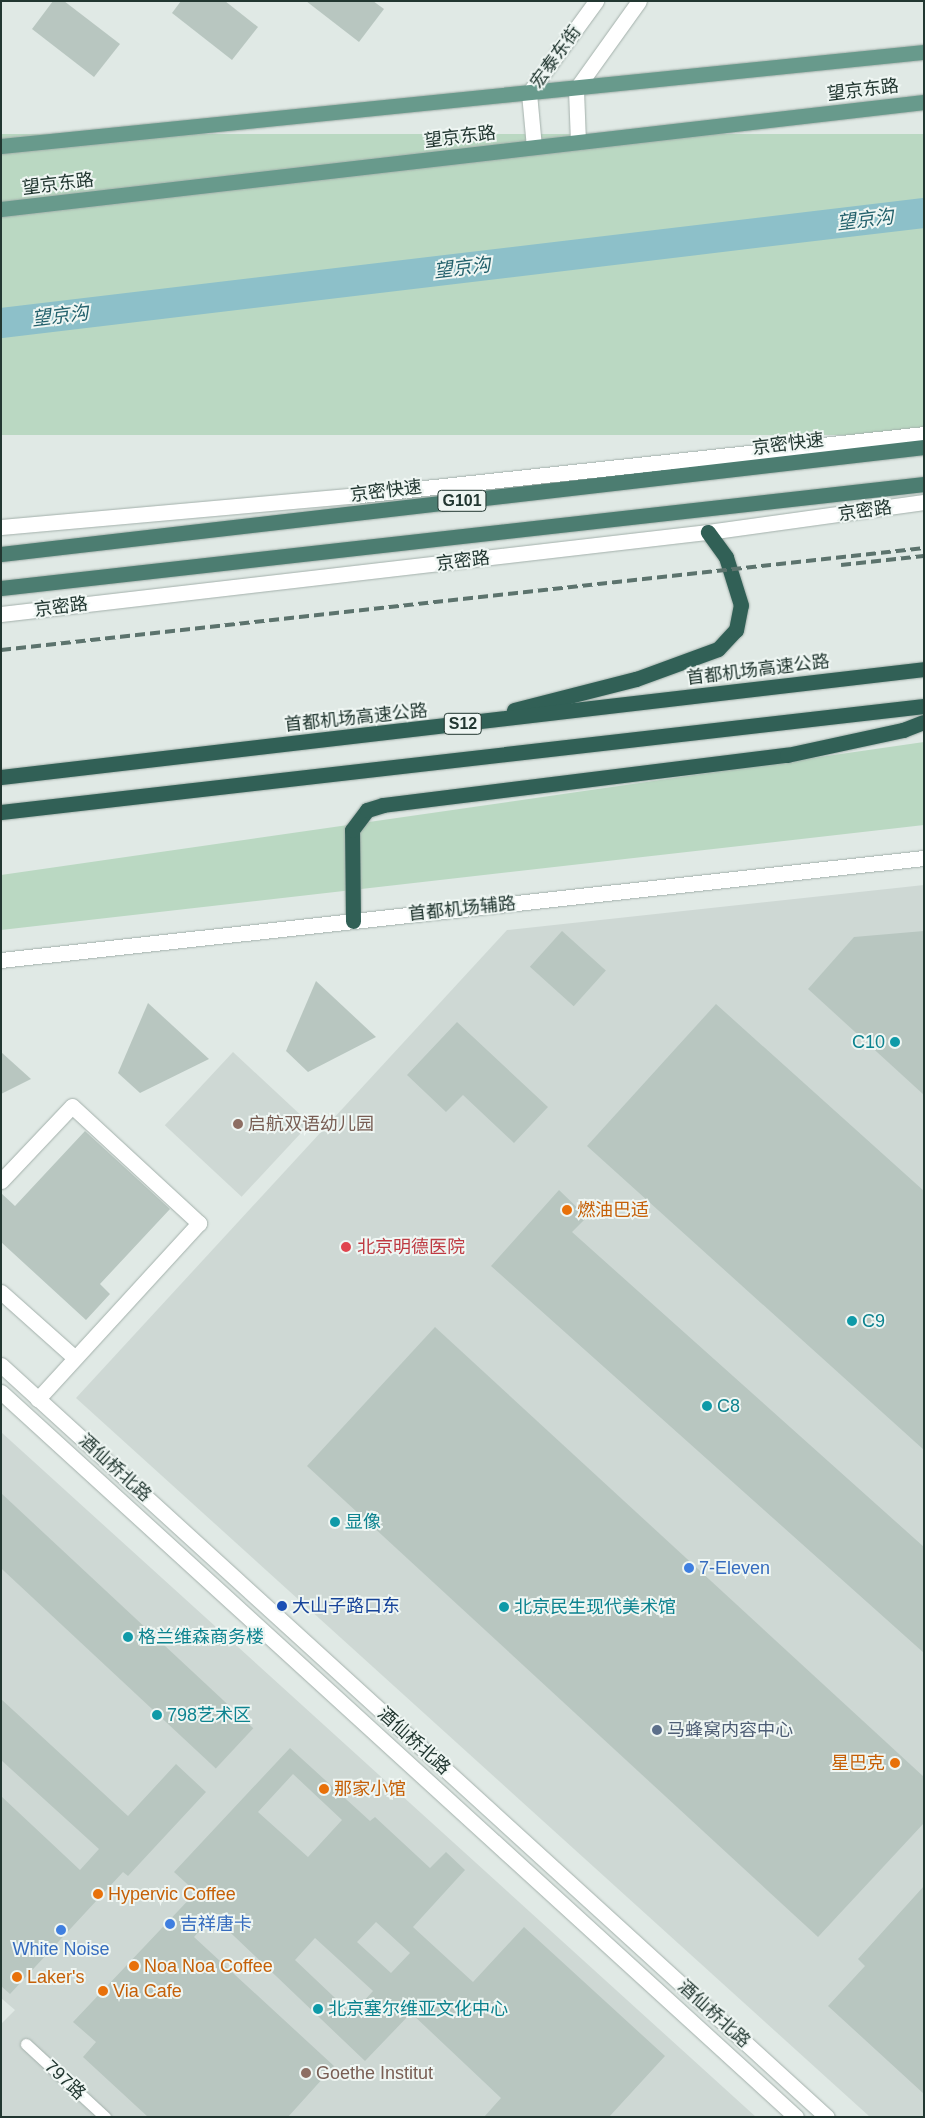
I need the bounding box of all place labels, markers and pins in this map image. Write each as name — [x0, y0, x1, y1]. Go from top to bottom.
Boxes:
place label: C10 — [852, 1031, 885, 1053]
marker: C10 — [889, 1036, 901, 1048]
place label: 启航双语幼儿园 — [248, 1113, 374, 1135]
marker: 启航双语幼儿园 — [232, 1118, 244, 1130]
place label: 燃油巴适 — [577, 1199, 649, 1221]
marker: 燃油巴适 — [561, 1204, 573, 1216]
place label: 北京明德医院 — [357, 1236, 465, 1258]
marker: 北京明德医院 — [339, 1240, 353, 1254]
place label: C9 — [862, 1310, 885, 1332]
marker: C9 — [846, 1315, 858, 1327]
place label: C8 — [717, 1395, 740, 1417]
marker: C8 — [701, 1400, 713, 1412]
place label: 显像 — [345, 1511, 381, 1533]
marker: 显像 — [329, 1516, 341, 1528]
place label: 7-Eleven — [699, 1557, 770, 1579]
marker: 7-Eleven — [683, 1562, 695, 1574]
place label: 大山子路口东 — [292, 1595, 400, 1617]
place label: 北京民生现代美术馆 — [514, 1596, 676, 1618]
marker: 大山子路口东 — [276, 1600, 288, 1612]
marker: 北京民生现代美术馆 — [498, 1601, 510, 1613]
place label: 格兰维森商务楼 — [138, 1626, 264, 1648]
marker: 格兰维森商务楼 — [122, 1631, 134, 1643]
place label: 798艺术区 — [167, 1704, 251, 1726]
marker: 798艺术区 — [151, 1709, 163, 1721]
place label: 马蜂窝内容中心 — [667, 1719, 793, 1741]
marker: 马蜂窝内容中心 — [651, 1724, 663, 1736]
place label: 星巴克 — [831, 1752, 885, 1774]
marker: 星巴克 — [889, 1757, 901, 1769]
place label: 那家小馆 — [334, 1778, 406, 1800]
marker: 那家小馆 — [318, 1783, 330, 1795]
place label: Hypervic Coffee — [108, 1883, 236, 1905]
marker: Hypervic Coffee — [92, 1888, 104, 1900]
place label: 吉祥唐卡 — [180, 1913, 252, 1935]
marker: 吉祥唐卡 — [164, 1918, 176, 1930]
marker: White Noise — [55, 1924, 67, 1936]
place label: White Noise — [12, 1938, 110, 1960]
place label: Noa Noa Coffee — [144, 1955, 273, 1977]
marker: Noa Noa Coffee — [128, 1960, 140, 1972]
place label: Laker's — [27, 1966, 84, 1988]
marker: Laker's — [11, 1971, 23, 1983]
place label: Via Cafe — [113, 1980, 182, 2002]
marker: Via Cafe — [97, 1985, 109, 1997]
place label: 北京塞尔维亚文化中心 — [328, 1998, 508, 2020]
marker: 北京塞尔维亚文化中心 — [312, 2003, 324, 2015]
place label: Goethe Institut — [316, 2062, 433, 2084]
marker: Goethe Institut — [300, 2067, 312, 2079]

